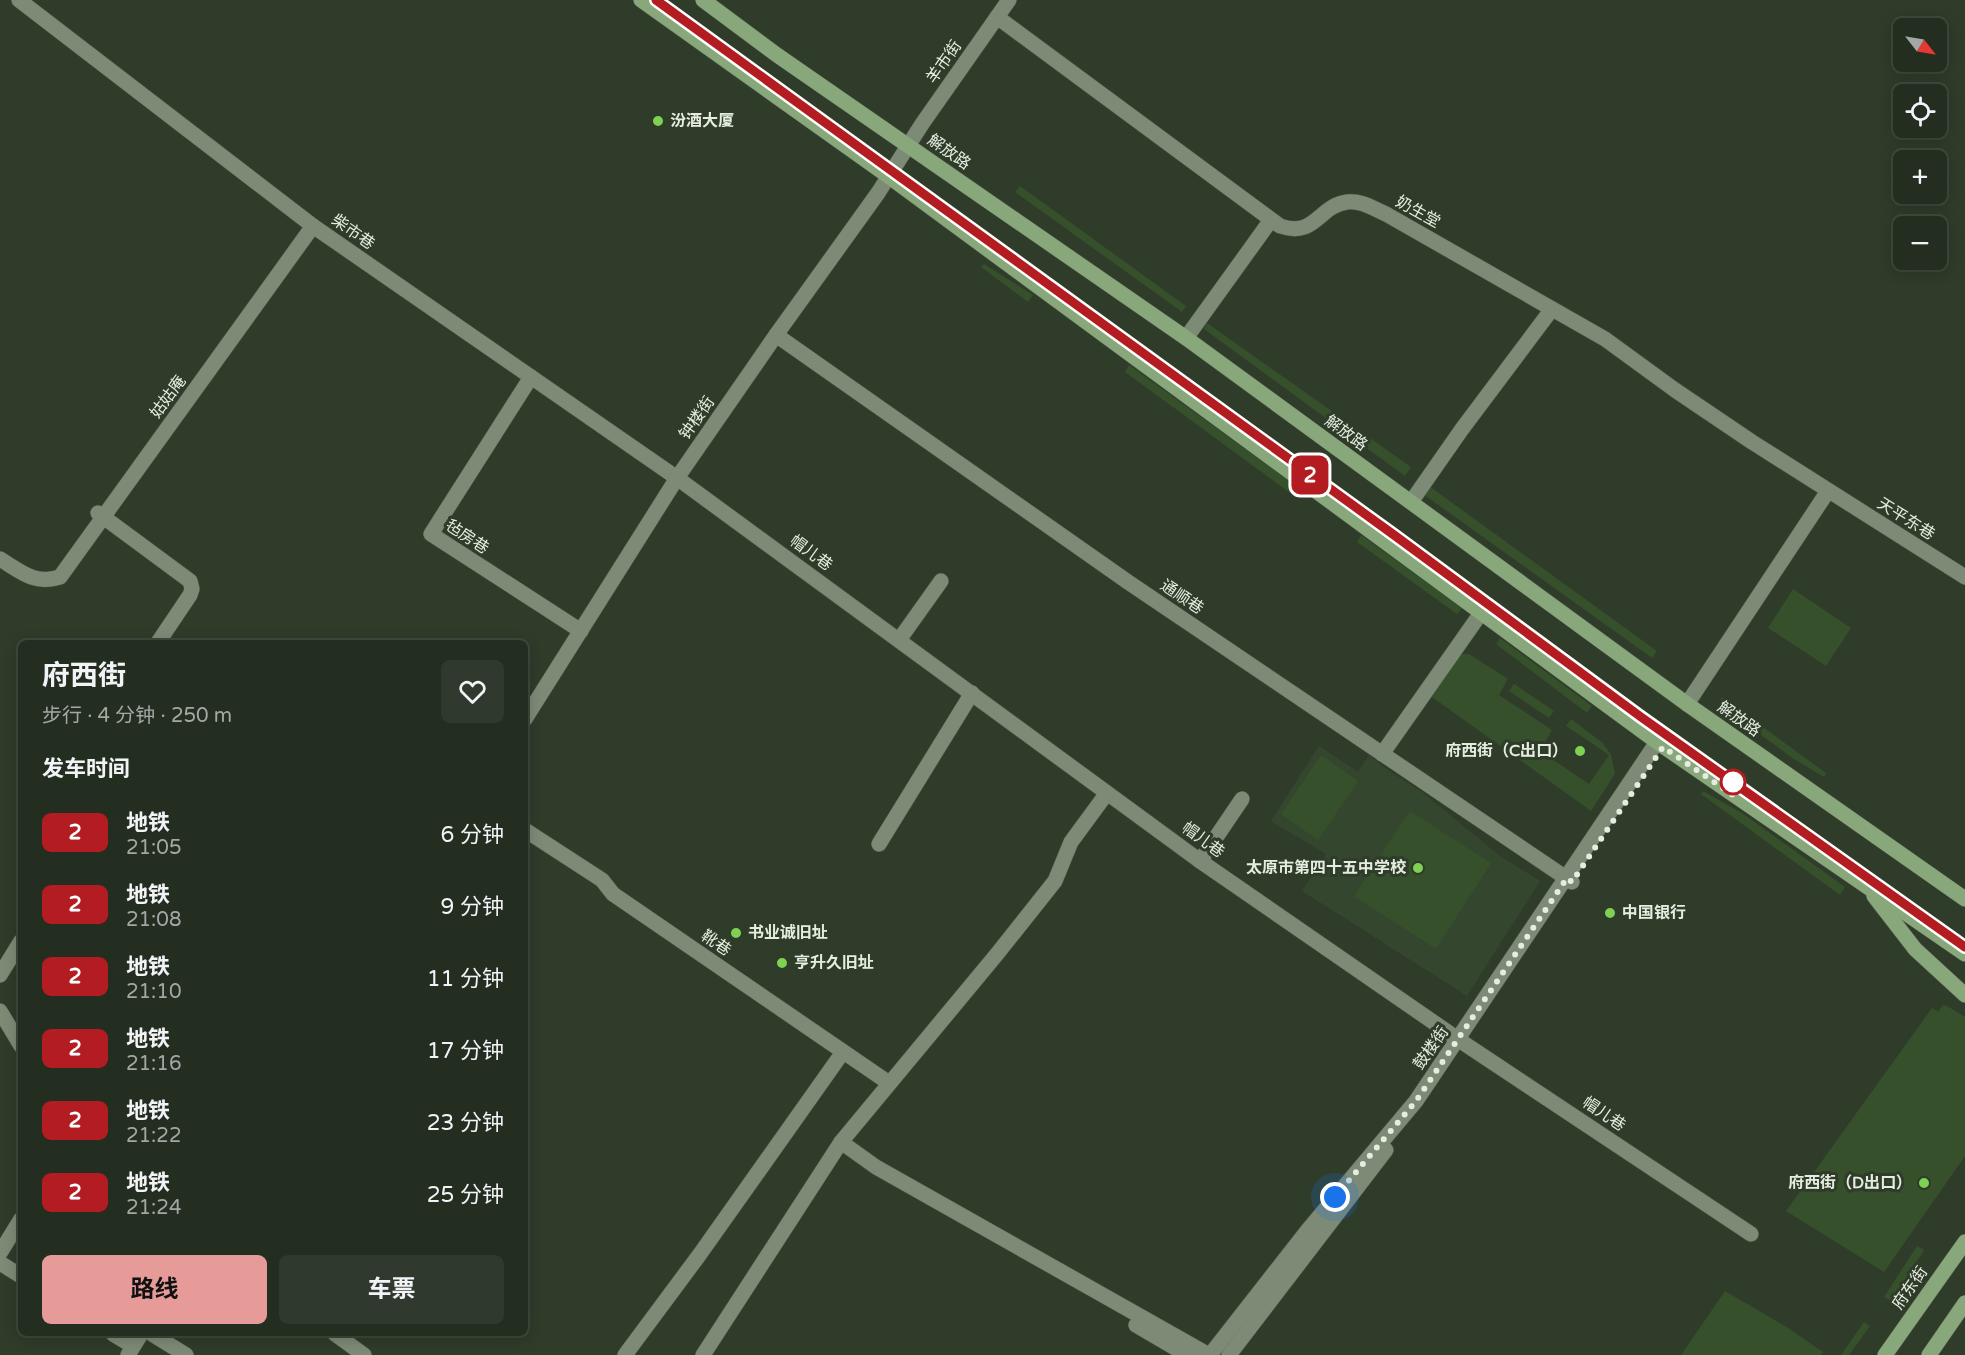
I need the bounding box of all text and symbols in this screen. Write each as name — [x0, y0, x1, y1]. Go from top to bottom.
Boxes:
north arrow — [1893, 18, 1947, 72]
map controls — [1893, 18, 1947, 270]
street label: 羊市街 — [922, 37, 966, 87]
button: locate — [1893, 84, 1947, 138]
place label: 汾酒大厦 — [670, 111, 734, 131]
marker: 汾酒大厦 — [651, 114, 665, 128]
street label: 解放路 — [924, 130, 974, 174]
button: + — [1893, 150, 1947, 204]
street label: 奶生堂 — [1392, 192, 1444, 232]
street label: 柴市巷 — [328, 210, 378, 254]
button: − — [1893, 216, 1947, 270]
street label: 姑姑庵 — [146, 372, 190, 422]
street label: 钟楼街 — [675, 393, 719, 443]
street label: 解放路 — [1321, 411, 1371, 455]
line badge: 2 — [1290, 456, 1330, 494]
text: 2 — [1303, 463, 1317, 488]
street label: 天平东巷 — [1874, 494, 1938, 544]
street label: 毡房巷 — [441, 516, 493, 558]
street label: 帽儿巷 — [786, 531, 836, 575]
street label: 通顺巷 — [1157, 575, 1207, 619]
text: 府西街 — [42, 659, 126, 693]
button: heart — [441, 660, 504, 723]
street label: 解放路 — [1714, 697, 1764, 741]
text: 步行 · 4 分钟 · 250 m — [42, 704, 232, 728]
place label: 府西街（C出口） — [1445, 741, 1568, 761]
marker: 府西街（C出口） — [1573, 744, 1587, 758]
text: 发车时间 — [42, 756, 130, 782]
unlabelled marker — [1720, 769, 1746, 795]
text: 地铁 — [126, 810, 170, 836]
street label: 帽儿巷 — [1178, 818, 1228, 862]
text: 2 — [68, 820, 82, 845]
text: 6 分钟 — [440, 822, 504, 848]
text: 21:05 — [126, 836, 181, 860]
place label: 太原市第四十五中学校 — [1246, 858, 1407, 878]
marker: 太原市第四十五中学校 — [1411, 861, 1425, 875]
text: 地铁 — [126, 882, 170, 908]
text: 2 — [68, 892, 82, 917]
text: 9 分钟 — [440, 894, 504, 920]
place label: 中国银行 — [1622, 903, 1686, 923]
marker: 中国银行 — [1603, 906, 1617, 920]
text: 21:08 — [126, 908, 181, 932]
place label: 书业诚旧址 — [748, 923, 828, 943]
street label: 靴巷 — [697, 926, 735, 960]
marker: 书业诚旧址 — [729, 926, 743, 940]
place label: 亨升久旧址 — [794, 953, 874, 973]
text: 地铁 — [126, 954, 170, 980]
marker: 亨升久旧址 — [775, 956, 789, 970]
text: 2 — [68, 964, 82, 989]
text: 11 分钟 — [427, 966, 504, 992]
text: 21:10 — [126, 980, 181, 1004]
street label: 鼓楼街 — [1409, 1023, 1453, 1073]
text: 地铁 — [126, 1026, 170, 1052]
text: 2 — [68, 1036, 82, 1061]
text: 17 分钟 — [427, 1038, 504, 1064]
text: 21:16 — [126, 1052, 181, 1076]
street label: 帽儿巷 — [1579, 1092, 1629, 1136]
text: 地铁 — [126, 1098, 170, 1124]
text: 2 — [68, 1108, 82, 1133]
text: 23 分钟 — [427, 1110, 504, 1136]
text: 21:22 — [126, 1124, 181, 1148]
text: 地铁 — [126, 1170, 170, 1196]
place label: 府西街（D出口） — [1788, 1173, 1912, 1193]
marker: 府西街（D出口） — [1917, 1176, 1931, 1190]
text: 2 — [68, 1180, 82, 1205]
text: 25 分钟 — [427, 1182, 504, 1208]
your location — [1320, 1182, 1350, 1212]
text: 21:24 — [126, 1196, 181, 1220]
button: 路线 — [42, 1255, 267, 1324]
button: 车票 — [279, 1255, 504, 1324]
street label: 府东街 — [1888, 1263, 1932, 1313]

